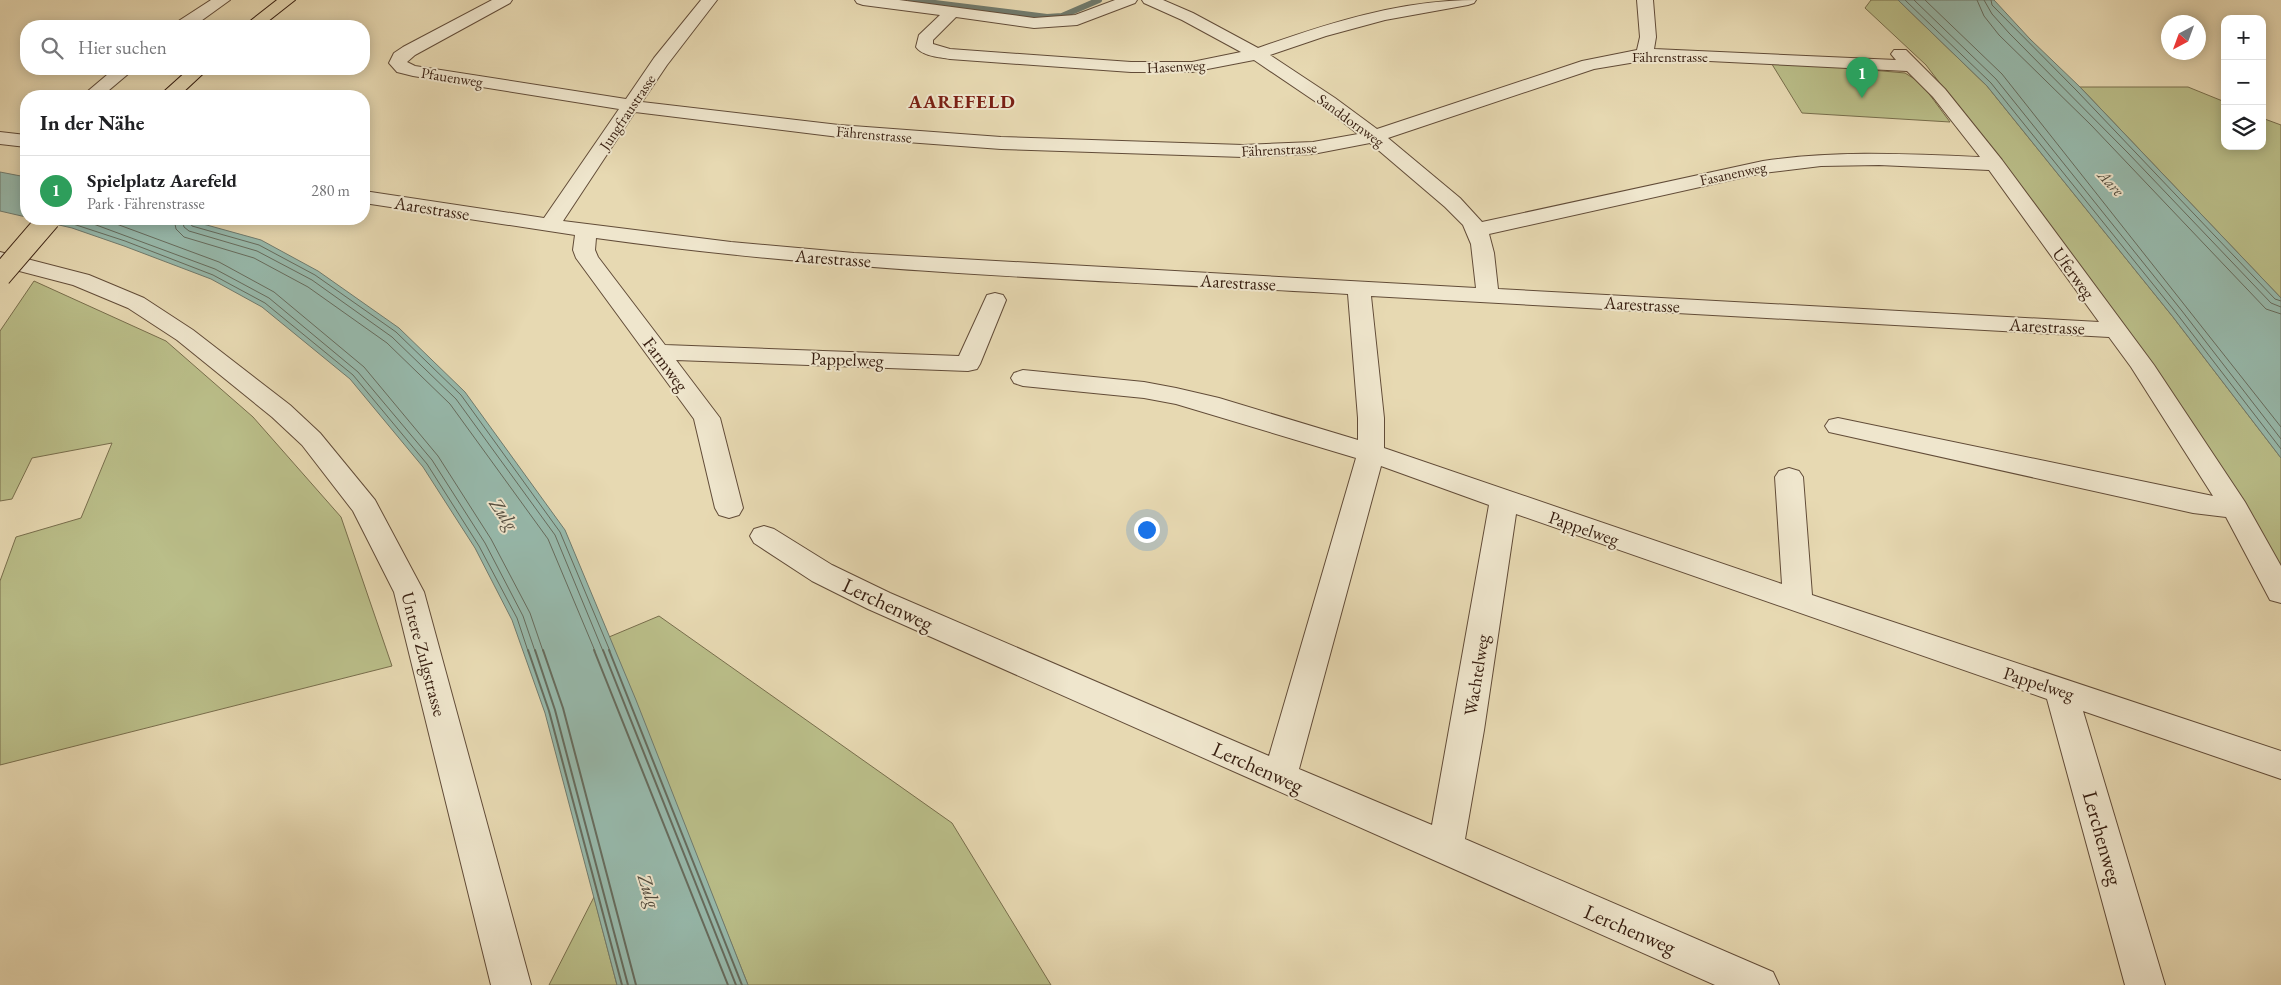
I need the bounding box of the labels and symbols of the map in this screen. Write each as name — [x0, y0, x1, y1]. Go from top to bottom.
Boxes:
north arrow — [2161, 15, 2206, 60]
street label: Fährenstrasse — [1632, 47, 1708, 66]
street label: Hasenweg — [1146, 55, 1206, 77]
pin: 1 — [1846, 57, 1878, 98]
street label: Pfauenweg — [420, 63, 485, 91]
street label: Jungfraustrasse — [594, 70, 659, 155]
district label: AAREFELD — [907, 89, 1016, 114]
street label: Sanddornweg — [1314, 89, 1389, 151]
street label: Fährenstrasse — [835, 121, 913, 147]
street label: Fährenstrasse — [1241, 138, 1317, 160]
street label: Fasanenweg — [1698, 157, 1769, 189]
water label: Aare — [2093, 164, 2129, 201]
street label: Aarestrasse — [392, 191, 471, 225]
street label: Uferweg — [2048, 243, 2101, 303]
street label: Aarestrasse — [793, 244, 872, 272]
street label: Aarestrasse — [1198, 268, 1277, 295]
street label: Aarestrasse — [1602, 290, 1681, 317]
street label: Aarestrasse — [2007, 312, 2086, 339]
street label: Farmweg — [638, 332, 694, 396]
street label: Pappelweg — [810, 346, 884, 372]
water label: Zulg — [483, 492, 525, 536]
street label: Pappelweg — [1546, 505, 1622, 551]
your location — [1134, 517, 1160, 543]
street label: Lerchenweg — [838, 571, 938, 637]
street label: Untere Zulgstrasse — [396, 589, 452, 719]
street label: Wachtelweg — [1458, 632, 1494, 717]
street label: Pappelweg — [2001, 661, 2077, 705]
street label: Lerchenweg — [1208, 735, 1308, 799]
street label: Lerchenweg — [2077, 788, 2130, 889]
water label: Zulg — [631, 870, 667, 912]
street label: Lerchenweg — [1580, 898, 1681, 961]

